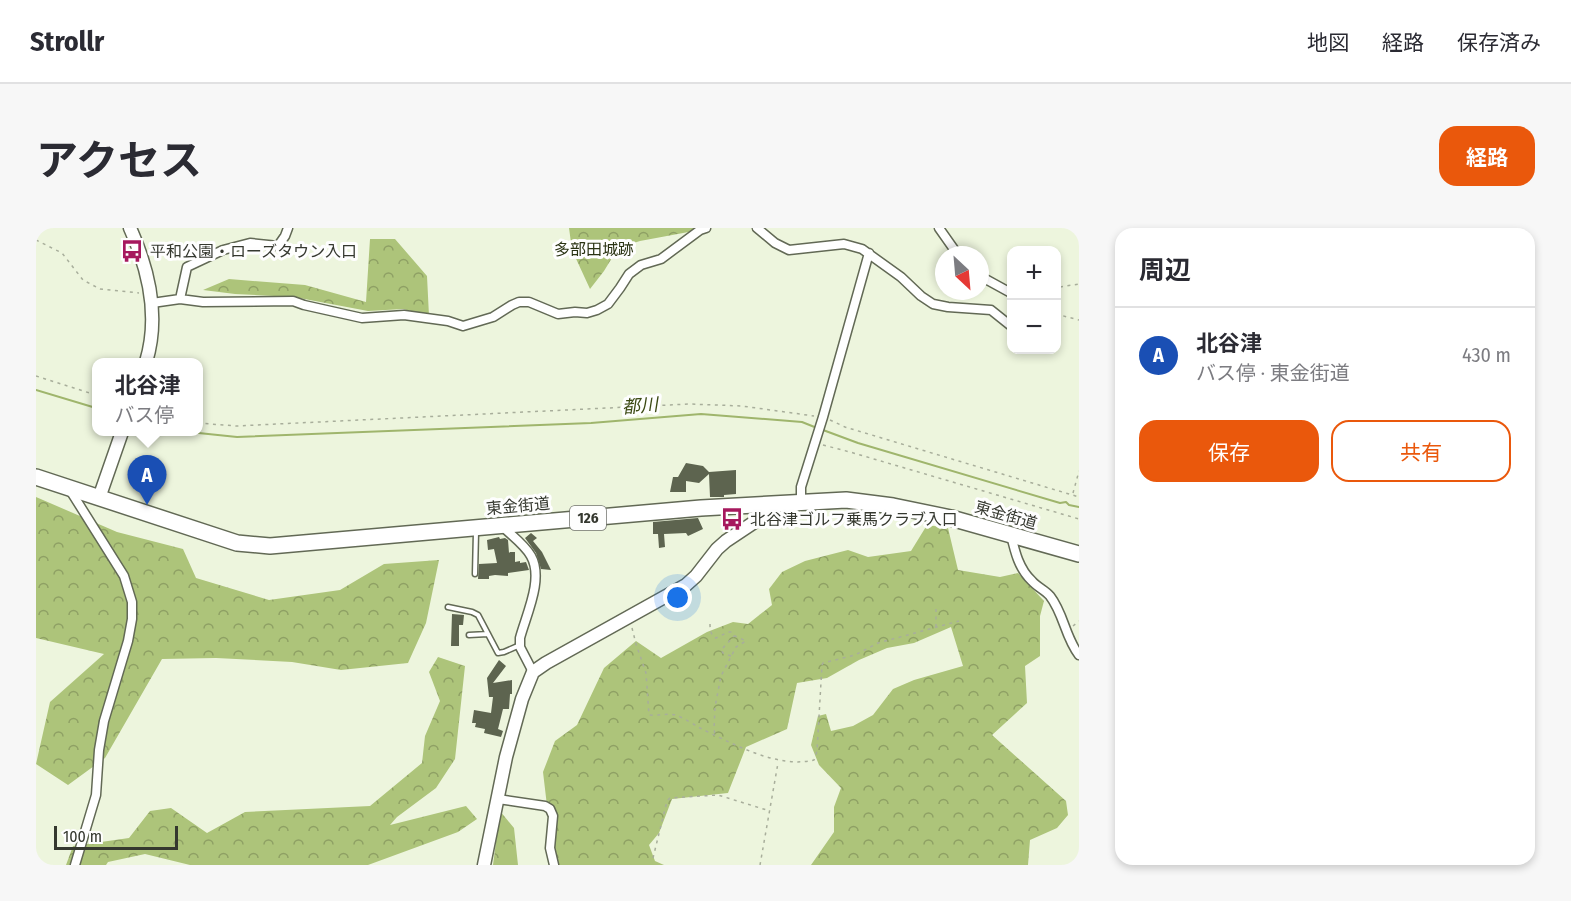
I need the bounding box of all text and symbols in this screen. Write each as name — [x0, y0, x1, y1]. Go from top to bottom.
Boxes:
text: Strollr — [30, 25, 104, 58]
text: 地図 — [1307, 30, 1349, 56]
text: 経路 — [1382, 30, 1424, 56]
text: 保存済み — [1457, 30, 1541, 56]
button: 経路 — [1439, 126, 1535, 186]
text: アクセス — [36, 136, 202, 186]
bus stop icon: 平和公園・ローズタウン入口 — [119, 238, 145, 264]
park label: 多部田城跡 — [554, 240, 634, 259]
place label: 平和公園・ローズタウン入口 — [150, 242, 357, 261]
north arrow — [935, 246, 989, 300]
map controls — [1007, 246, 1061, 354]
button: + — [1007, 246, 1061, 300]
text: 周辺 — [1139, 255, 1191, 286]
button: − — [1007, 300, 1061, 354]
text: 北谷津 — [1196, 330, 1262, 357]
text: A — [1153, 343, 1164, 367]
text: 430 m — [1462, 343, 1511, 367]
popup — [92, 358, 203, 436]
text: バス停 · 東金街道 — [1196, 361, 1350, 385]
text: 北谷津 — [114, 372, 181, 399]
water label: 都川 — [621, 393, 661, 419]
text: バス停 — [114, 403, 174, 427]
button: 保存 — [1139, 420, 1319, 482]
button: 共有 — [1331, 420, 1511, 482]
pin: A — [128, 456, 166, 505]
street label: 東金街道 — [485, 494, 551, 518]
street label: 東金街道 — [973, 497, 1039, 533]
road number: 126 — [570, 506, 606, 530]
bus stop icon: 北谷津ゴルフ乗馬クラブ入口 — [719, 506, 745, 532]
place label: 北谷津ゴルフ乗馬クラブ入口 — [750, 510, 958, 529]
your location — [663, 583, 692, 612]
scale bar — [54, 823, 178, 850]
text: 100 m — [63, 827, 102, 846]

